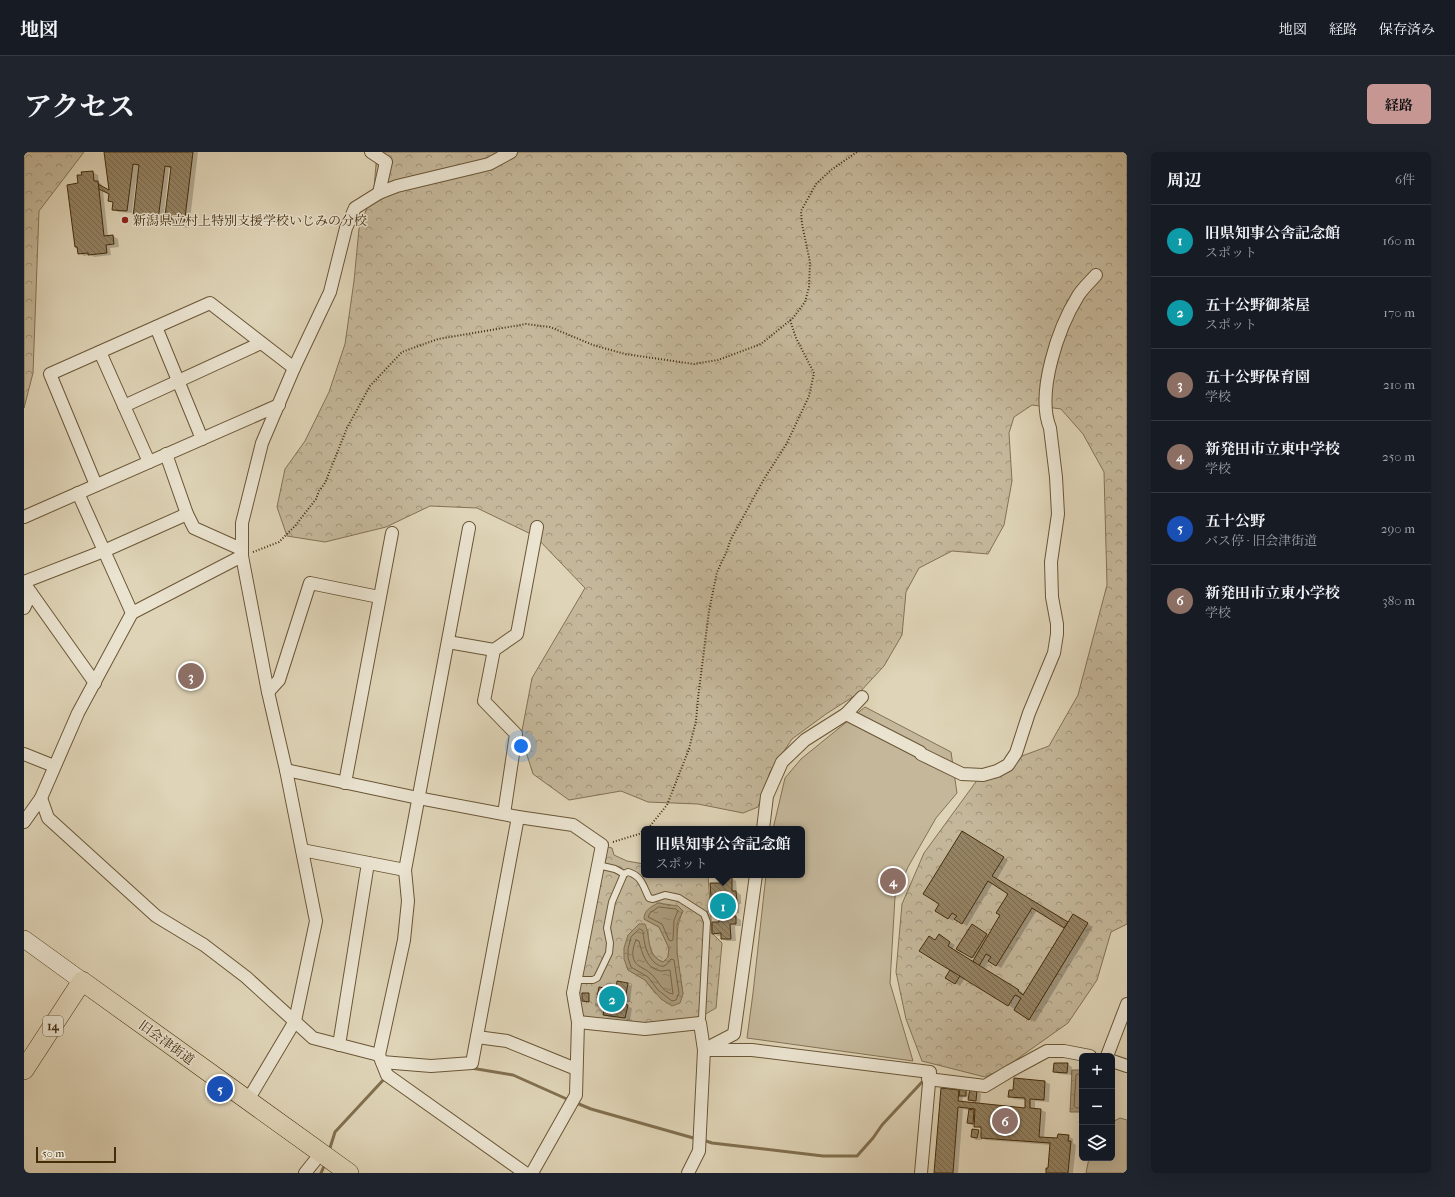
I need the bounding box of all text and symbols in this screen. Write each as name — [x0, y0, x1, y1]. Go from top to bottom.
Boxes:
text: 地図 — [20, 19, 58, 41]
text: 地図 — [1279, 21, 1307, 38]
text: 経路 — [1329, 21, 1357, 38]
text: 保存済み — [1379, 21, 1435, 38]
button: 経路 — [1367, 84, 1431, 124]
text: アクセス — [24, 90, 135, 123]
text: 周辺 — [1167, 170, 1201, 190]
text: 6件 — [1395, 172, 1415, 187]
place label: 新潟県立村上特別支援学校いじみの分校 — [133, 213, 367, 228]
marker: 新潟県立村上特別支援学校いじみの分校 — [120, 215, 130, 225]
text: 旧県知事公舎記念館 — [1205, 224, 1340, 242]
text: 1 — [1178, 233, 1182, 248]
text: 160 m — [1383, 233, 1415, 248]
text: スポット — [1205, 245, 1257, 260]
text: 五十公野御茶屋 — [1205, 296, 1310, 314]
text: 2 — [1177, 305, 1183, 320]
text: 170 m — [1383, 305, 1415, 320]
text: スポット — [1205, 317, 1257, 332]
text: 五十公野保育園 — [1205, 368, 1310, 386]
text: 3 — [1177, 377, 1183, 392]
text: 210 m — [1383, 377, 1415, 392]
text: 学校 — [1205, 389, 1231, 404]
text: 新発田市立東中学校 — [1205, 440, 1340, 458]
text: 4 — [1176, 449, 1184, 464]
text: 250 m — [1382, 449, 1415, 464]
text: 学校 — [1205, 461, 1231, 476]
text: 五十公野 — [1205, 512, 1265, 530]
text: 5 — [1177, 521, 1183, 536]
text: 290 m — [1381, 521, 1415, 536]
text: バス停 · 旧会津街道 — [1205, 533, 1317, 548]
text: 新発田市立東小学校 — [1205, 584, 1340, 602]
text: 6 — [1176, 593, 1184, 608]
text: 380 m — [1382, 593, 1415, 608]
text: 学校 — [1205, 605, 1231, 620]
pin: 3 — [178, 661, 204, 691]
your location — [511, 736, 531, 756]
popup — [641, 826, 805, 878]
text: 旧県知事公舎記念館 — [655, 835, 791, 853]
text: スポット — [655, 856, 708, 871]
pin: 4 — [880, 866, 906, 896]
pin: 1 — [710, 891, 736, 921]
pin: 2 — [599, 984, 625, 1014]
road number: 14 — [43, 1016, 63, 1036]
street label: 旧会津街道 — [136, 1017, 197, 1068]
map controls — [1079, 1053, 1115, 1161]
button: + — [1079, 1053, 1115, 1089]
pin: 5 — [207, 1074, 233, 1104]
button: − — [1079, 1089, 1115, 1125]
pin: 6 — [992, 1106, 1018, 1136]
button: layers — [1079, 1125, 1115, 1161]
scale bar — [36, 1145, 116, 1164]
text: 50 m — [42, 1147, 64, 1160]

